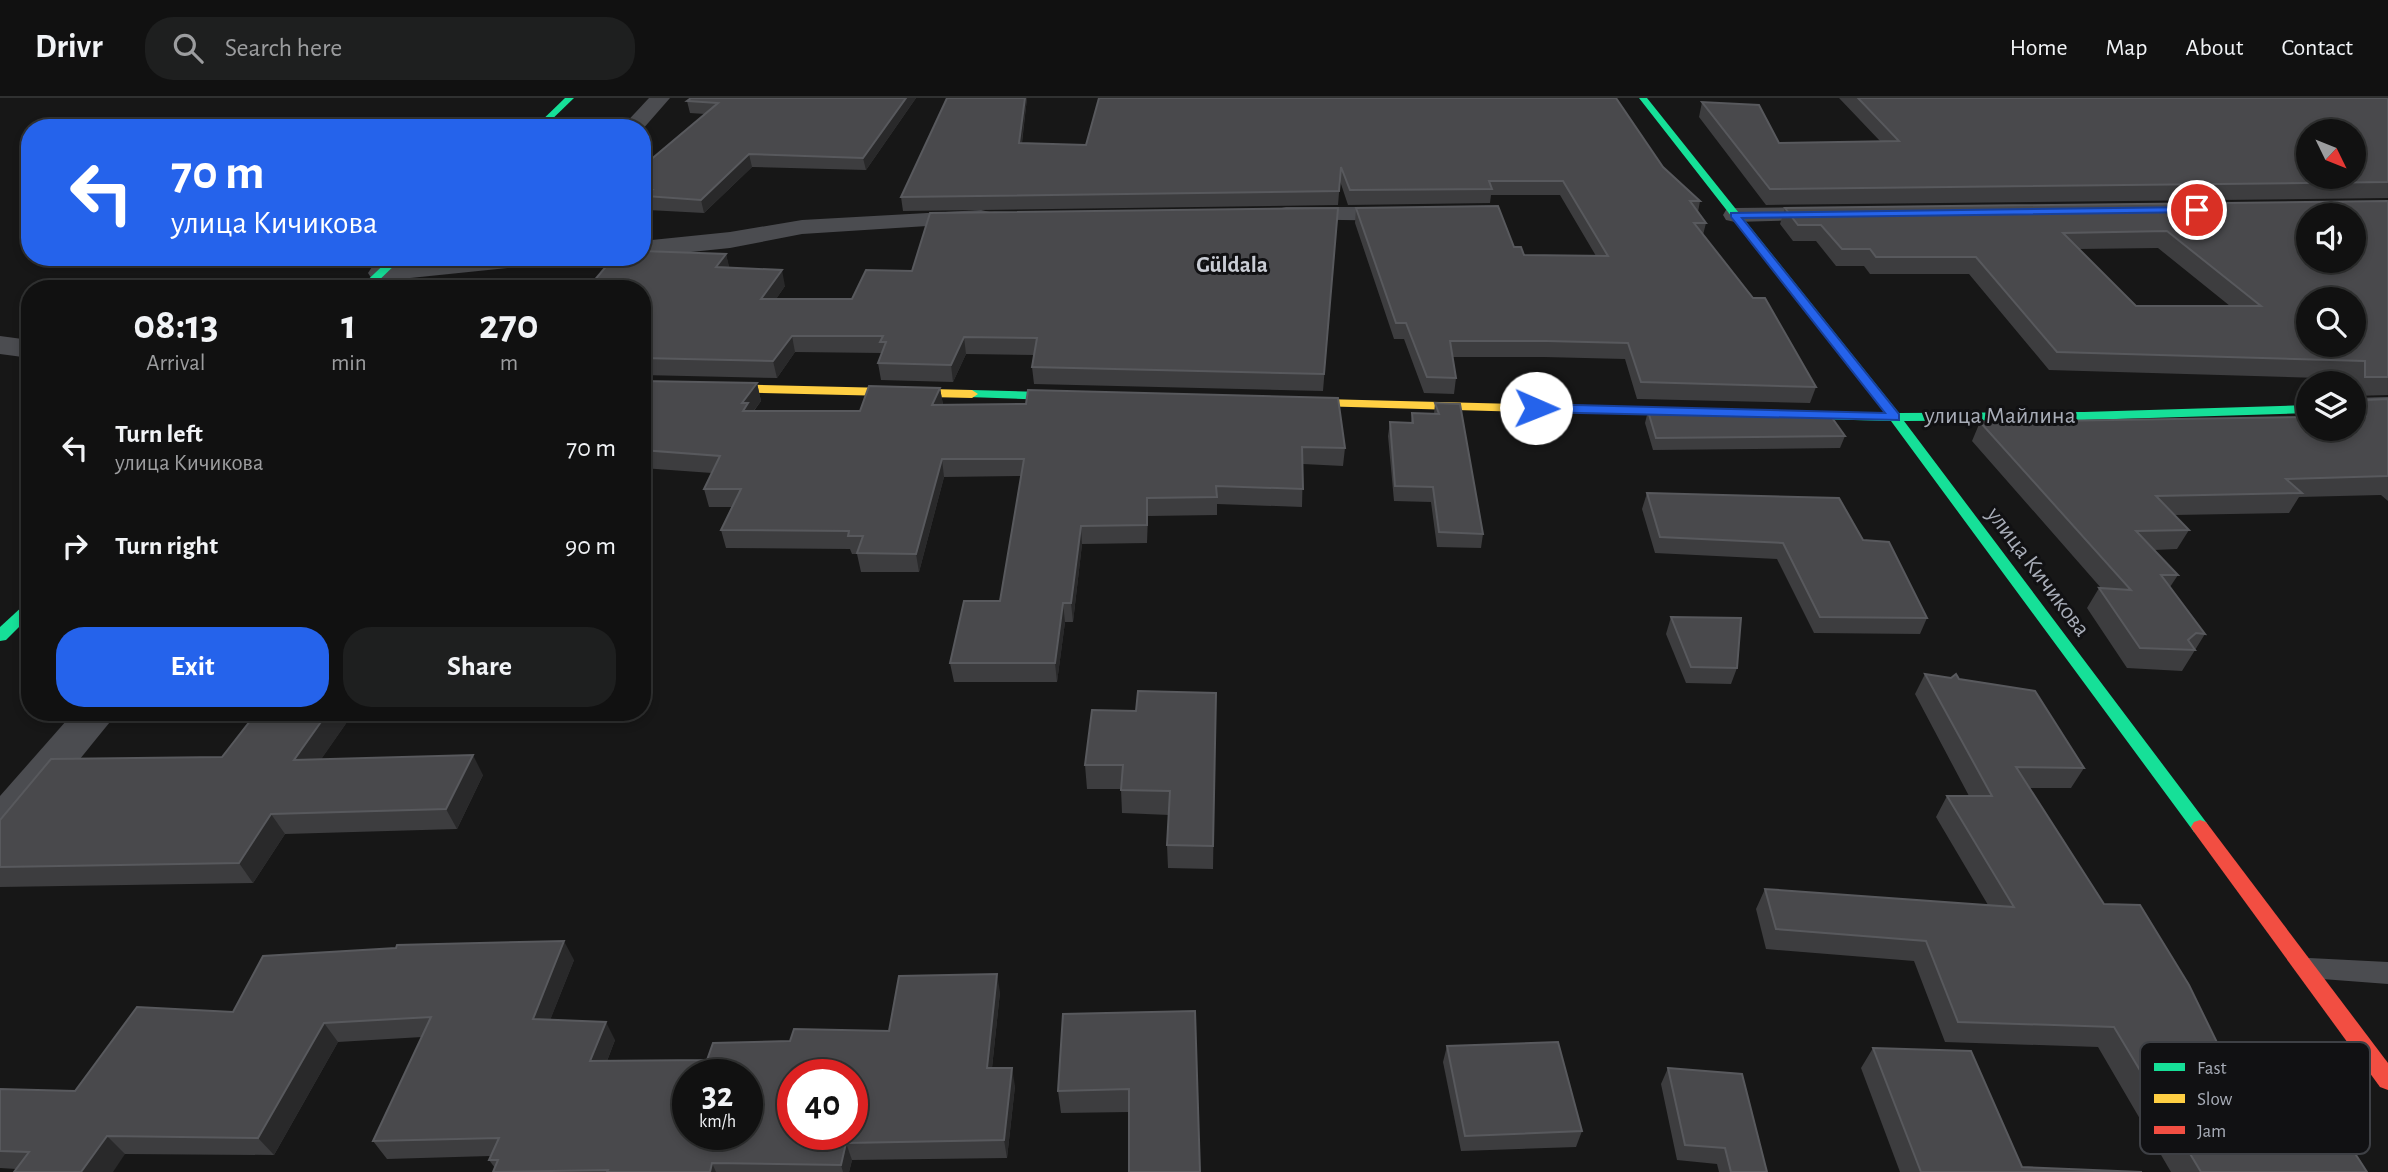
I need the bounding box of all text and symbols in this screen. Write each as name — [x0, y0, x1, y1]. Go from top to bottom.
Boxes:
search box — [145, 17, 635, 80]
icon: search — [169, 29, 207, 67]
text: Drivr — [35, 31, 103, 64]
text: Search here — [225, 35, 342, 61]
text: Home — [2010, 36, 2068, 60]
text: Map — [2106, 36, 2148, 60]
text: About — [2186, 36, 2243, 60]
text: Contact — [2281, 36, 2353, 60]
north arrow — [2296, 119, 2366, 189]
map controls — [2296, 119, 2366, 441]
icon: left — [56, 147, 147, 238]
text: 70 m — [171, 149, 265, 198]
pin — [2167, 180, 2227, 240]
icon: arrive — [2178, 191, 2216, 229]
button: sound — [2296, 203, 2366, 273]
text: улица Кичикова — [171, 207, 378, 239]
district label: Güldala — [1196, 254, 1268, 277]
button: search — [2296, 287, 2366, 357]
text: 08:13 — [133, 304, 219, 346]
text: 1 — [341, 304, 356, 346]
text: 270 — [479, 304, 539, 346]
text: Arrival — [146, 352, 206, 375]
text: min — [331, 352, 367, 375]
text: m — [500, 352, 518, 375]
position arrow — [1499, 371, 1573, 445]
button: layers — [2296, 371, 2366, 441]
street label: улица Майлина — [1923, 404, 2076, 428]
text: Turn left — [115, 421, 203, 447]
icon: left — [56, 429, 94, 467]
text: 70 m — [566, 435, 616, 461]
text: улица Кичикова — [115, 452, 264, 475]
street label: улица Кичикова — [1981, 502, 2094, 641]
icon: right — [56, 527, 94, 565]
text: Turn right — [115, 533, 218, 559]
text: 90 m — [565, 533, 616, 559]
button: Exit — [56, 627, 329, 707]
button: Share — [343, 627, 616, 707]
legend — [2140, 1042, 2370, 1154]
speed limit sign: 40 — [777, 1059, 868, 1150]
text: Fast — [2197, 1059, 2227, 1078]
text: 32 — [702, 1078, 733, 1113]
text: Slow — [2197, 1090, 2233, 1109]
text: km/h — [699, 1113, 736, 1131]
text: Jam — [2197, 1122, 2226, 1141]

